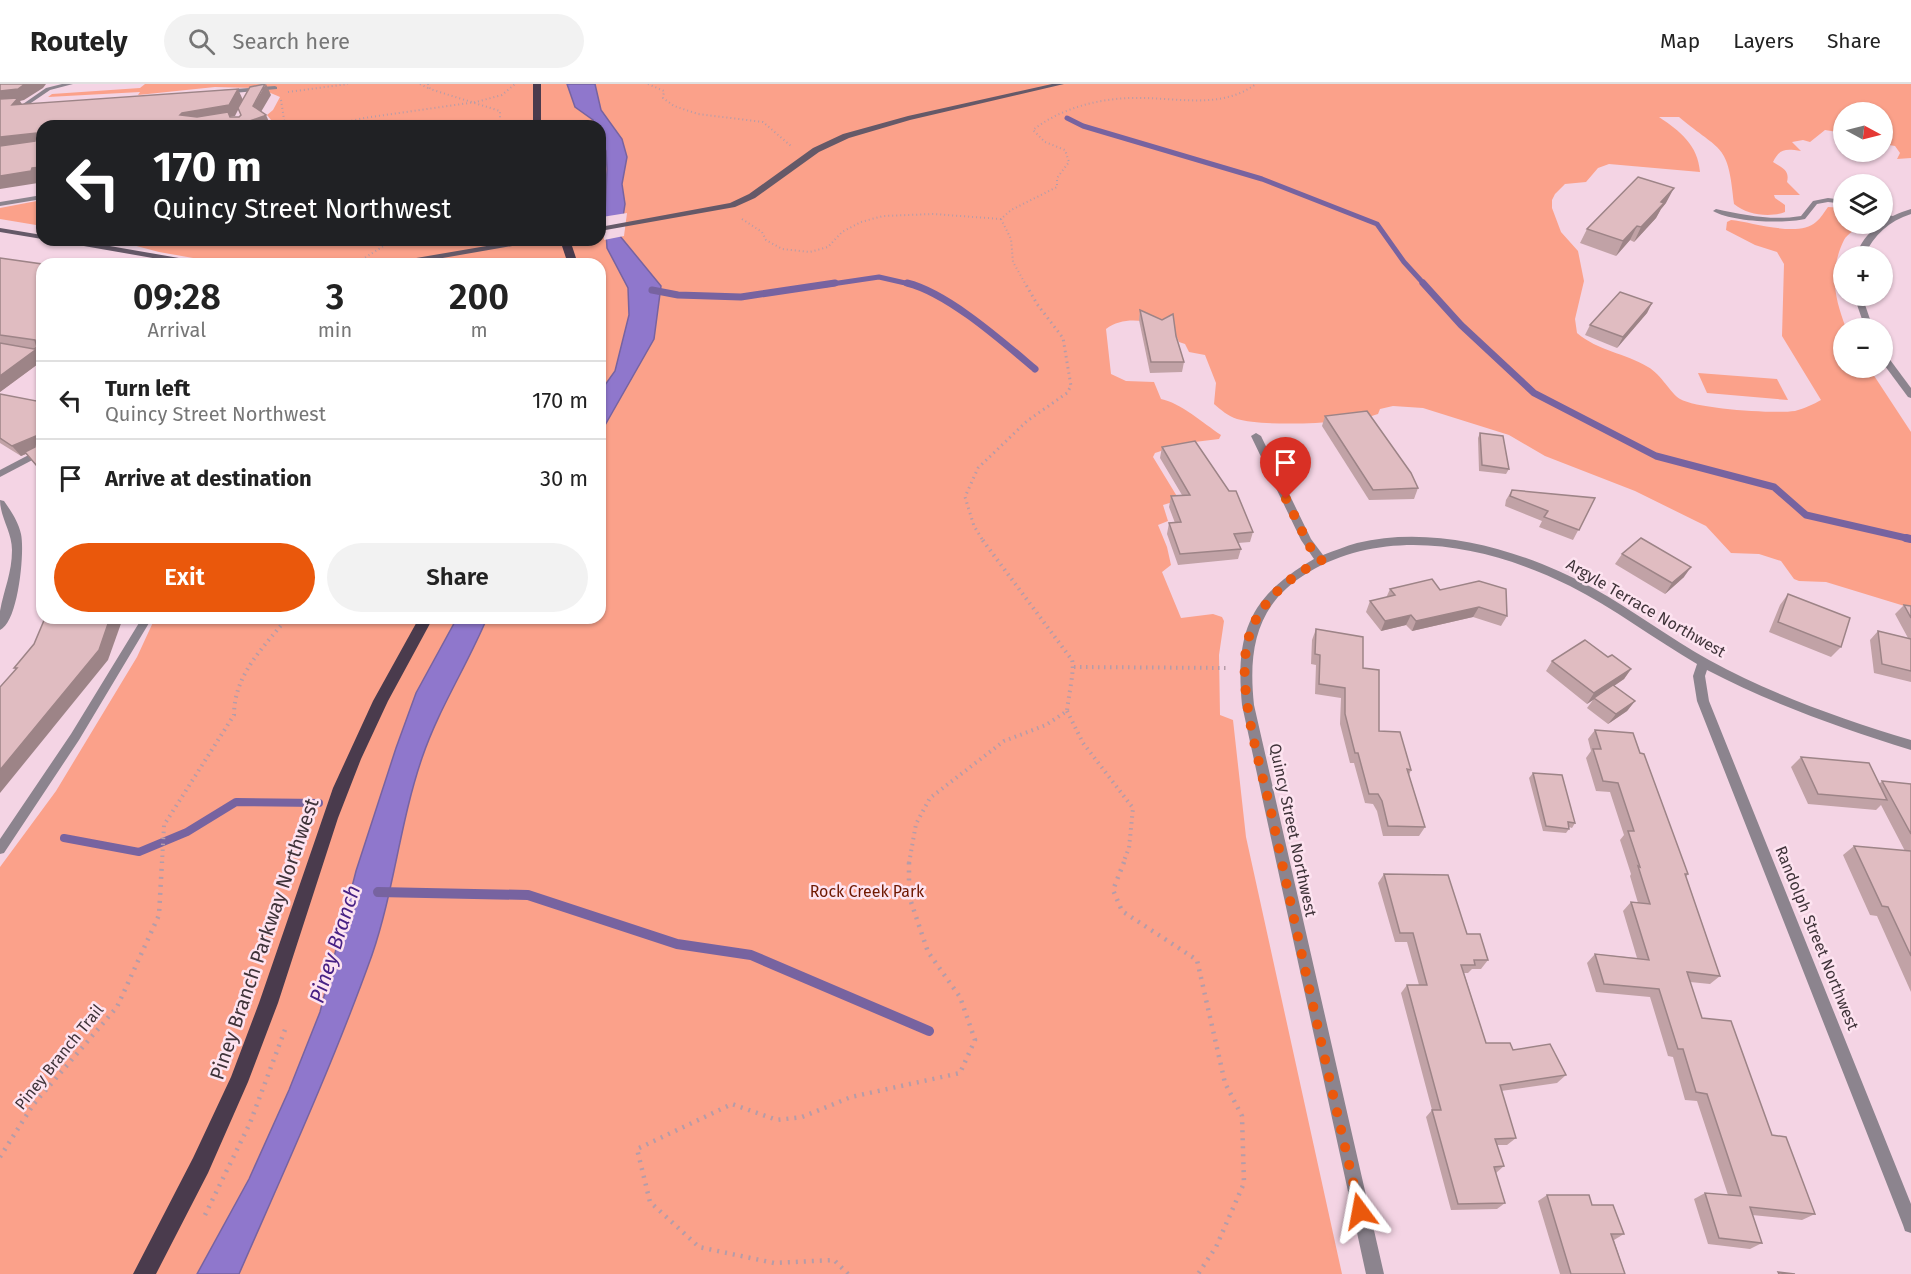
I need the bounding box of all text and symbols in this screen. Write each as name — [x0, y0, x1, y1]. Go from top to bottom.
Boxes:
search box — [164, 14, 584, 68]
text: Routely — [30, 25, 128, 58]
icon: search — [185, 25, 218, 58]
text: Search here — [233, 28, 350, 55]
text: Map — [1660, 28, 1700, 54]
text: Layers — [1733, 28, 1794, 54]
text: Share — [1827, 28, 1881, 54]
north arrow — [1833, 102, 1893, 162]
map controls — [1833, 102, 1893, 378]
text: 170 m — [153, 142, 262, 192]
icon: left — [54, 144, 132, 222]
button: layers — [1833, 174, 1893, 234]
text: Quincy Street Northwest — [153, 193, 451, 225]
button: + — [1833, 246, 1893, 306]
text: 09:28 — [133, 275, 221, 319]
text: 3 — [326, 275, 344, 319]
text: 200 — [449, 275, 509, 319]
text: Arrival — [148, 318, 206, 342]
text: min — [318, 318, 352, 342]
text: m — [471, 318, 488, 342]
button: − — [1833, 318, 1893, 378]
text: Turn left — [105, 375, 190, 402]
icon: left — [54, 384, 87, 417]
text: 170 m — [532, 387, 588, 414]
text: Quincy Street Northwest — [105, 402, 326, 426]
pin — [1260, 437, 1311, 499]
icon: arrive — [1269, 446, 1302, 479]
icon: arrive — [54, 462, 87, 495]
text: Arrive at destination — [105, 465, 312, 492]
text: 30 m — [540, 465, 588, 492]
button: Exit — [54, 543, 315, 612]
button: Share — [327, 543, 588, 612]
street label: Argyle Terrace Northwest — [1563, 555, 1729, 662]
street label: Quincy Street Northwest — [1265, 742, 1321, 919]
street label: Piney Branch Parkway Northwest — [204, 794, 324, 1083]
street label: Randolph Street Northwest — [1771, 843, 1863, 1033]
water label: Piney Branch — [304, 882, 366, 1006]
park label: Rock Creek Park — [810, 882, 925, 901]
street label: Piney Branch Trail — [11, 1000, 107, 1113]
position arrow — [1328, 1179, 1392, 1243]

